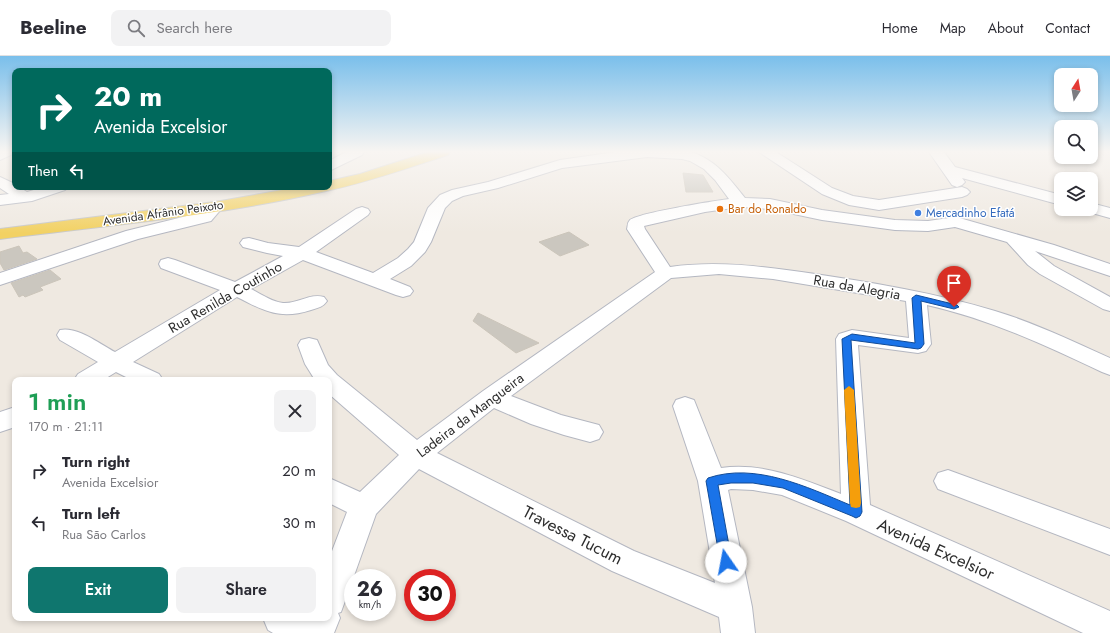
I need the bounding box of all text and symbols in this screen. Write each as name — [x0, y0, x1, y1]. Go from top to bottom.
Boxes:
search box — [111, 10, 391, 46]
text: Beeline — [20, 14, 87, 41]
icon: search — [125, 17, 147, 39]
text: Search here — [157, 17, 232, 39]
text: Home — [882, 18, 918, 38]
text: Map — [940, 18, 966, 38]
text: About — [988, 18, 1023, 38]
text: Contact — [1045, 18, 1090, 38]
north arrow — [1054, 68, 1098, 112]
map controls — [1054, 68, 1098, 216]
text: 20 m — [94, 76, 162, 117]
icon: right — [28, 84, 80, 136]
text: Avenida Excelsior — [94, 114, 228, 140]
button: search — [1054, 120, 1098, 164]
text: Then — [28, 160, 58, 182]
icon: left — [66, 160, 88, 182]
button: layers — [1054, 172, 1098, 216]
street label: Avenida Afrânio Peixoto — [102, 196, 225, 230]
place label: Bar do Ronaldo — [728, 200, 807, 218]
marker: Bar do Ronaldo — [715, 204, 725, 214]
place label: Mercadinho Efatá — [926, 204, 1015, 222]
marker: Mercadinho Efatá — [913, 208, 923, 218]
street label: Rua Renilda Coutinho — [164, 256, 286, 338]
pin — [937, 266, 971, 307]
street label: Rua da Alegria — [812, 270, 902, 304]
icon: arrive — [943, 272, 965, 294]
street label: Ladeira da Mangueira — [412, 368, 528, 462]
text: 1 min — [28, 384, 86, 419]
button: close — [274, 390, 316, 432]
text: 170 m · 21:11 — [28, 417, 103, 436]
text: Turn right — [62, 451, 130, 473]
icon: right — [28, 460, 50, 482]
text: 20 m — [282, 460, 316, 482]
text: Avenida Excelsior — [62, 473, 158, 492]
street label: Travessa Tucum — [519, 500, 627, 570]
text: Turn left — [62, 503, 120, 525]
icon: left — [28, 512, 50, 534]
text: 30 m — [283, 512, 316, 534]
street label: Avenida Excelsior — [874, 512, 999, 586]
text: Rua São Carlos — [62, 525, 146, 544]
position arrow — [705, 541, 747, 583]
button: Exit — [28, 567, 168, 613]
button: Share — [176, 567, 316, 613]
speed limit sign: 30 — [404, 569, 456, 621]
text: 26 — [357, 575, 383, 604]
text: km/h — [359, 597, 381, 612]

